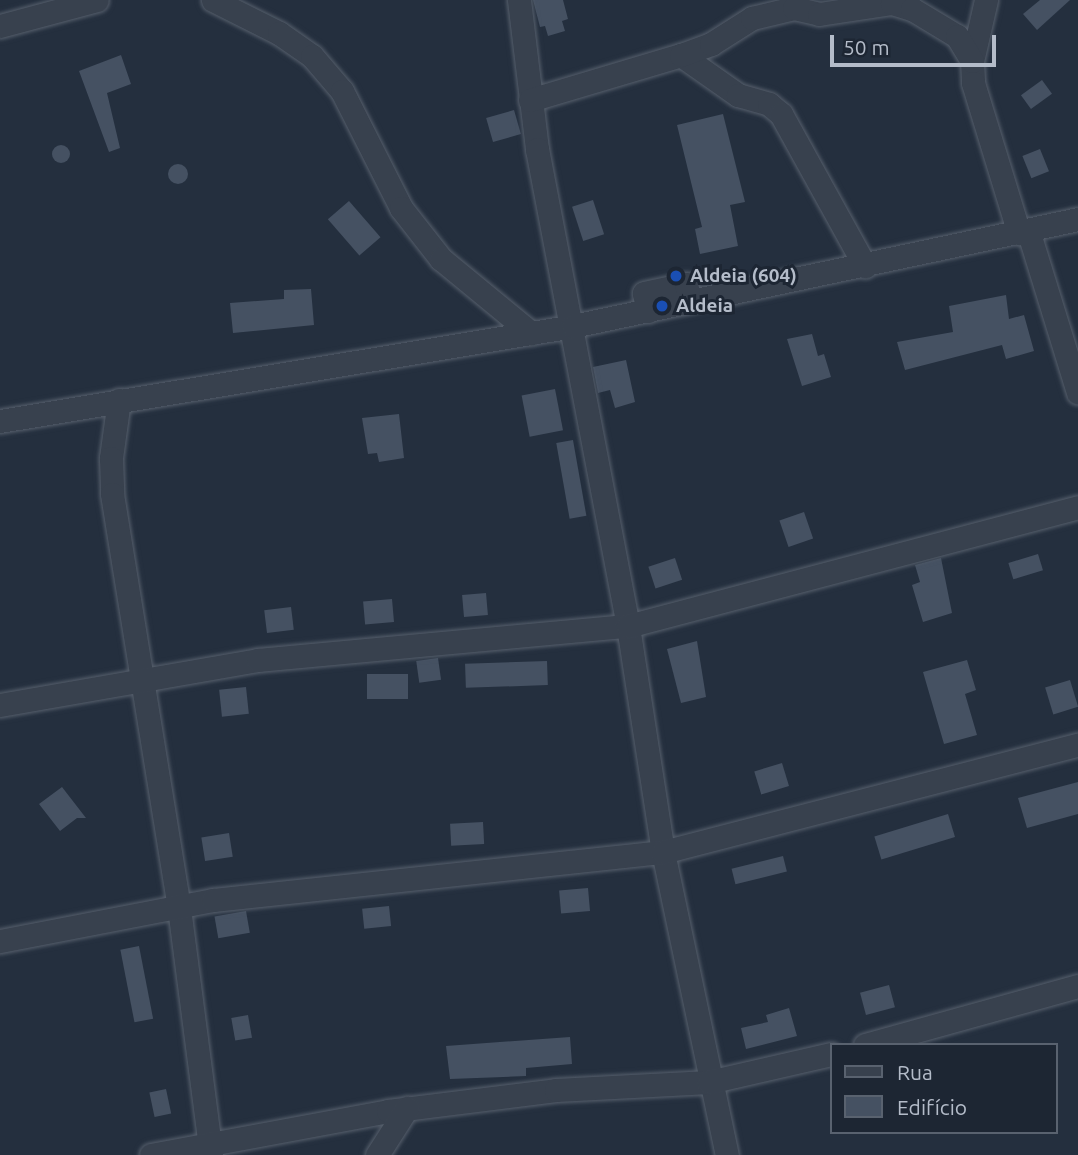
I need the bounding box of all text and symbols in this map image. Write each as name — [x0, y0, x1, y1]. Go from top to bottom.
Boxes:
scale bar — [833, 21, 999, 65]
text: 50 m — [843, 35, 890, 59]
place label: Aldeia (604) — [690, 265, 797, 287]
marker: Aldeia (604) — [668, 268, 684, 284]
place label: Aldeia — [676, 295, 733, 317]
marker: Aldeia — [654, 298, 670, 314]
legend — [830, 1043, 1057, 1134]
text: Rua — [897, 1060, 933, 1084]
text: Edifício — [897, 1095, 967, 1119]

